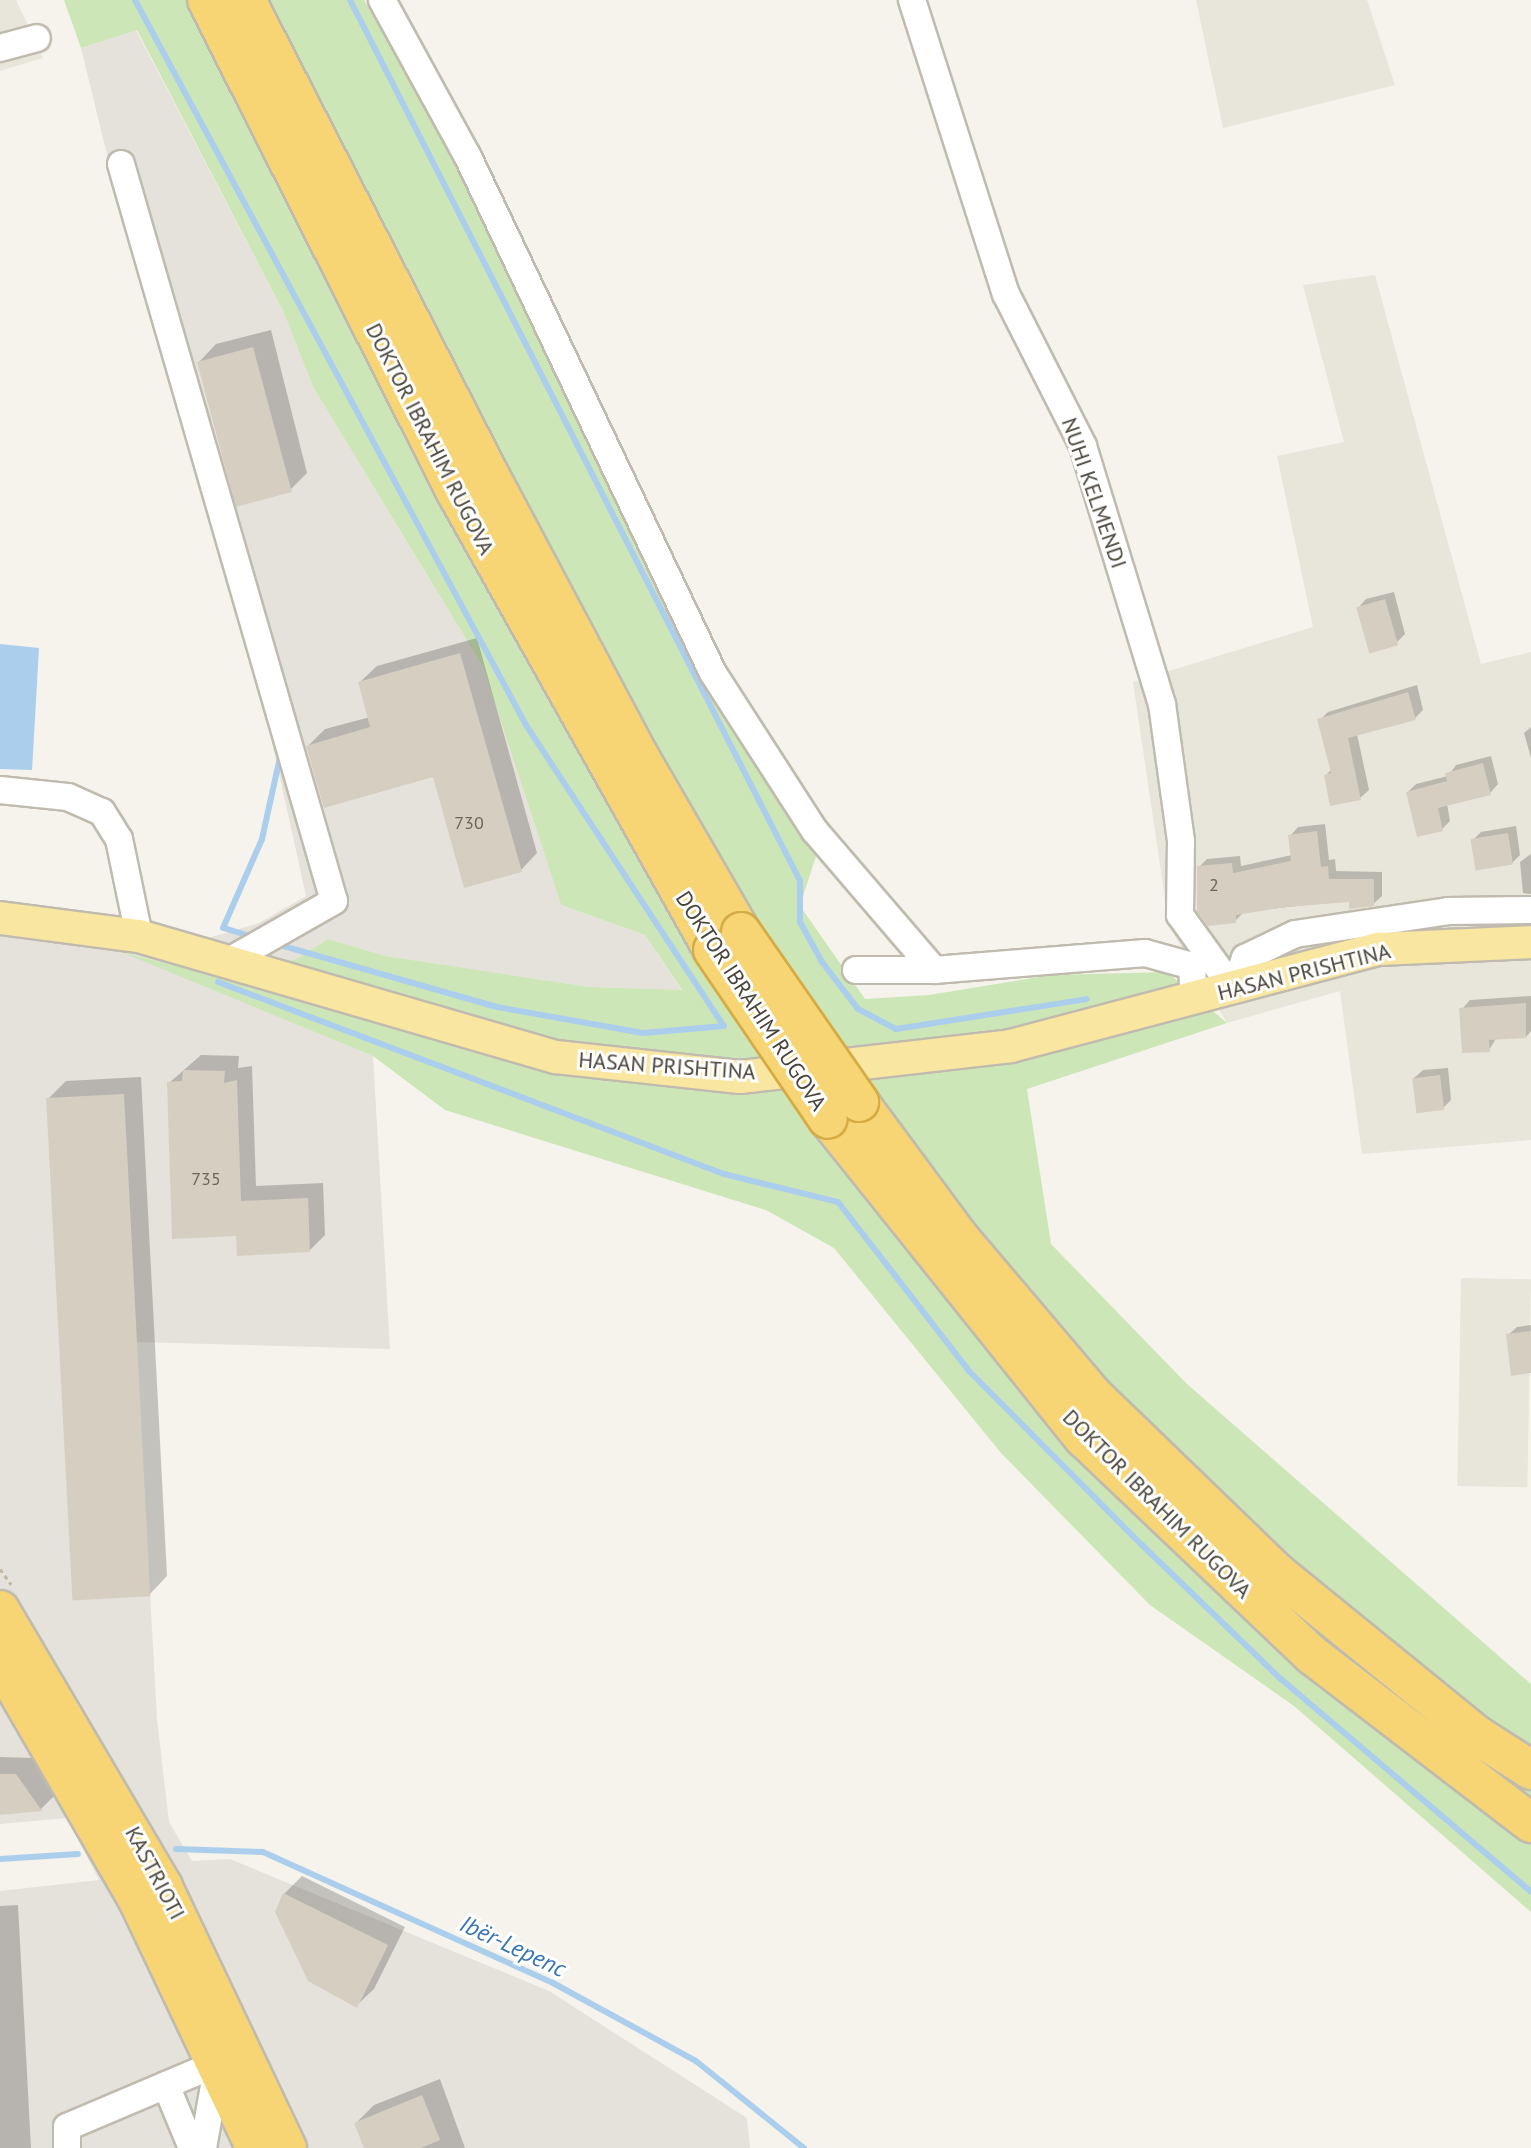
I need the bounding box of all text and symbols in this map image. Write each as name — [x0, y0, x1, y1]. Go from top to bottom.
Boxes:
street label: DOKTOR IBRAHIM RUGOVA — [360, 319, 500, 559]
street label: NUHI KELMENDI — [1056, 414, 1132, 572]
house number: 730 — [454, 812, 484, 834]
house number: 2 — [1209, 874, 1219, 896]
street label: DOKTOR IBRAHIM RUGOVA — [670, 886, 832, 1116]
street label: HASAN PRISHTINA — [1215, 938, 1393, 1006]
street label: HASAN PRISHTINA — [578, 1047, 756, 1085]
house number: 735 — [191, 1168, 221, 1190]
street label: DOKTOR IBRAHIM RUGOVA — [1057, 1404, 1257, 1604]
street label: KASTRIOTI — [119, 1822, 191, 1924]
water label: Ibër-Lepenc — [455, 1909, 571, 1983]

